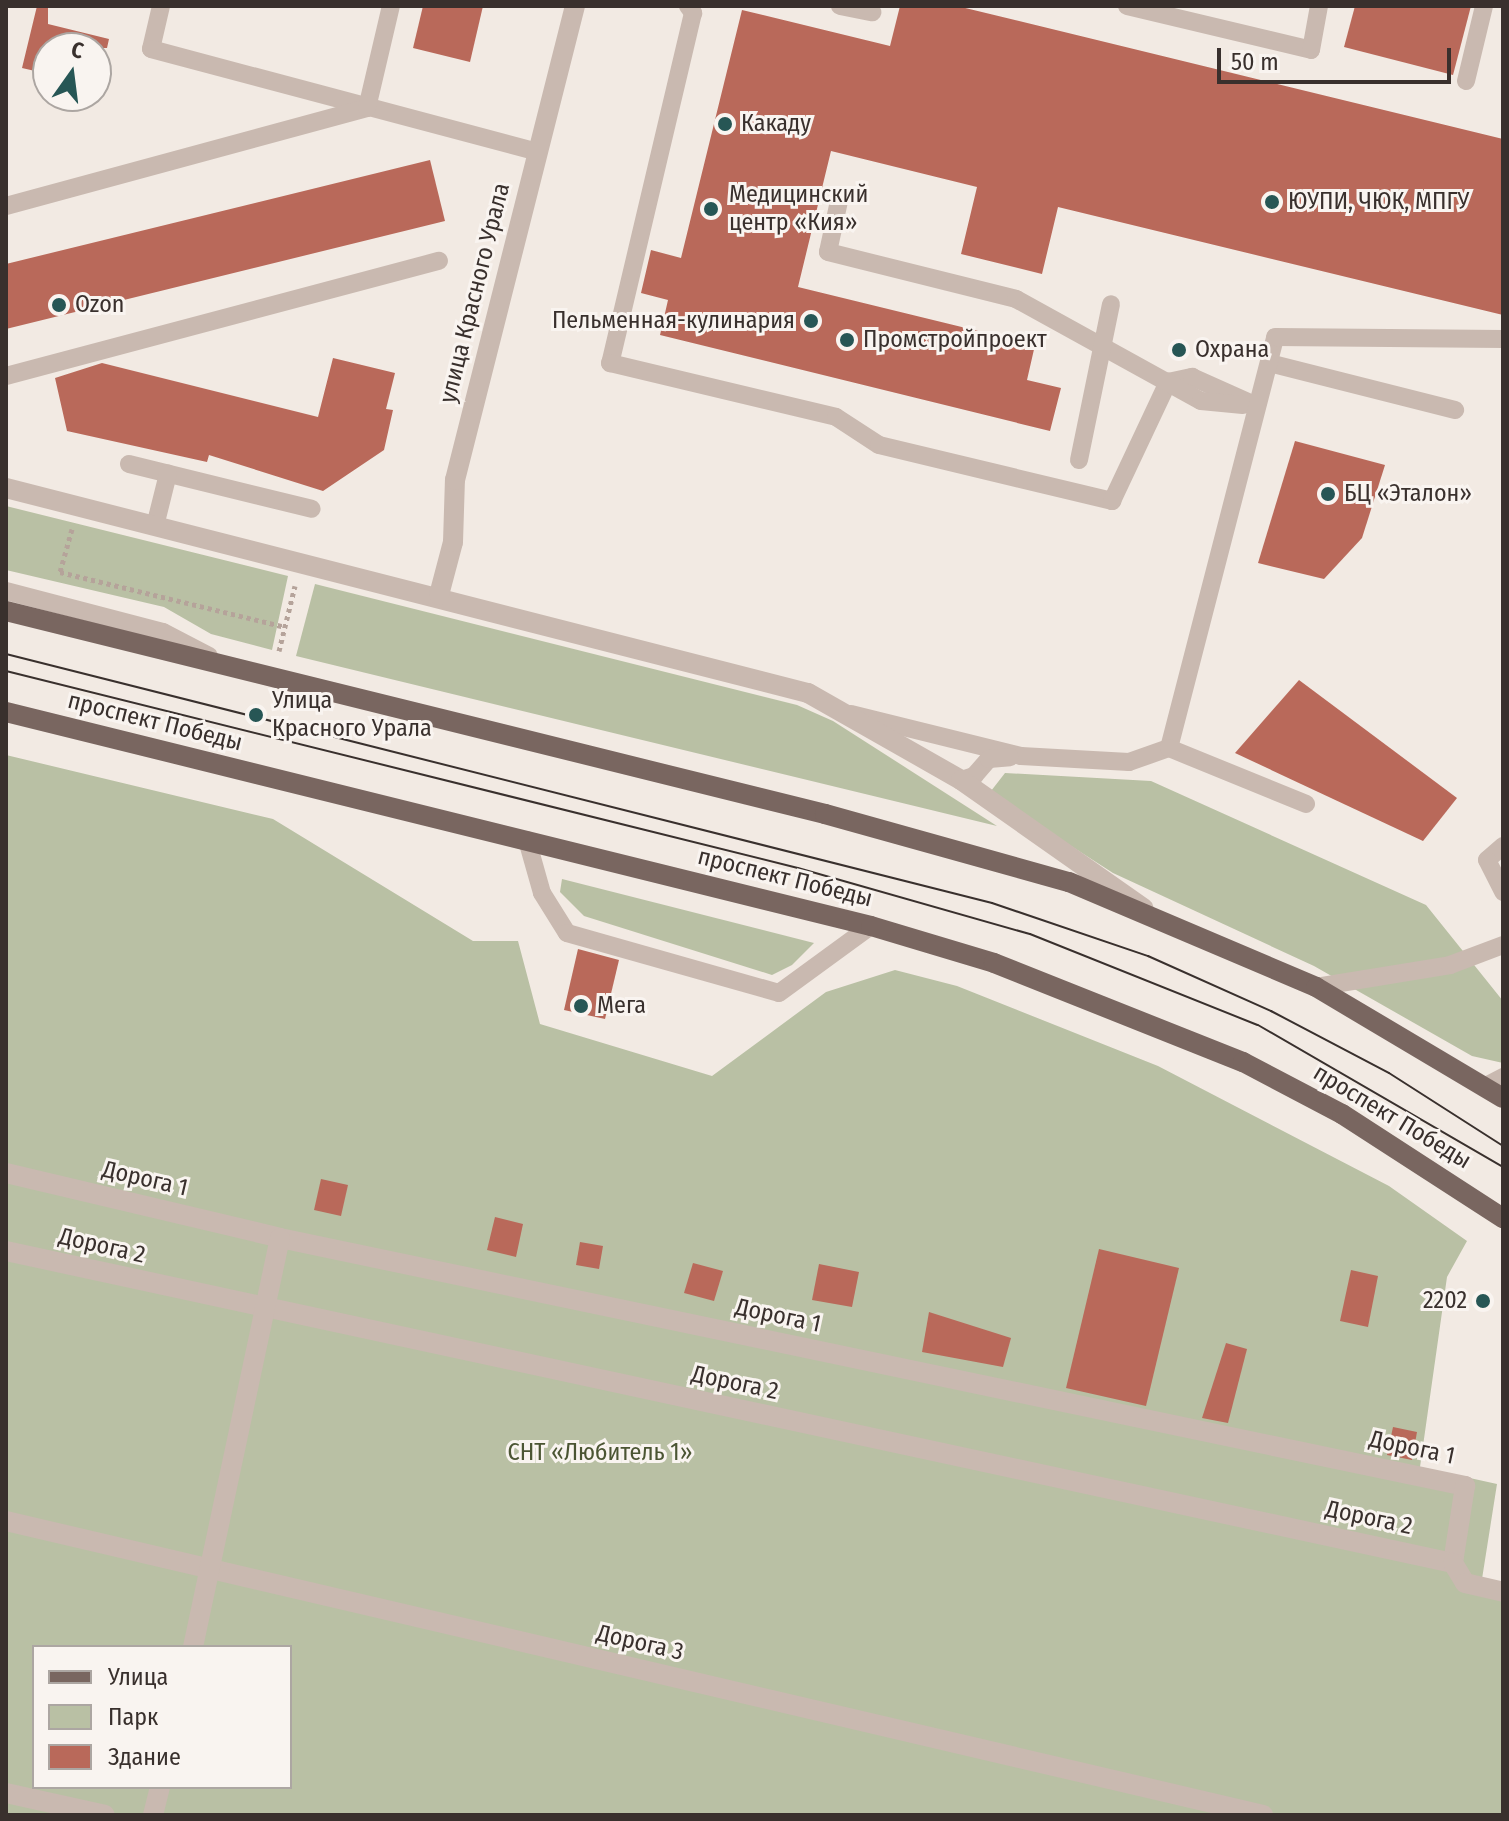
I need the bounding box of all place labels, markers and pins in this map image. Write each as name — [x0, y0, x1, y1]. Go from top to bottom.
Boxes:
place label: Какаду — [741, 110, 811, 138]
marker: Какаду — [716, 115, 734, 133]
place label: Медицинский центр «Кия» — [729, 181, 868, 237]
place label: ЮУПИ, ЧЮК, МПГУ — [1288, 188, 1469, 216]
marker: ЮУПИ, ЧЮК, МПГУ — [1263, 193, 1281, 211]
marker: Медицинский центр «Кия» — [700, 198, 722, 220]
place label: Ozon — [75, 291, 124, 319]
marker: Ozon — [50, 296, 68, 314]
place label: Пельменная-кулинария — [552, 307, 795, 335]
marker: Пельменная-кулинария — [802, 312, 820, 330]
place label: Промстройпроект — [863, 326, 1047, 354]
marker: Промстройпроект — [838, 331, 856, 349]
place label: Охрана — [1195, 336, 1269, 364]
marker: Охрана — [1170, 341, 1188, 359]
place label: БЦ «Эталон» — [1344, 480, 1472, 508]
marker: БЦ «Эталон» — [1319, 485, 1337, 503]
place label: Улица Красного Урала — [272, 687, 432, 743]
marker: Улица Красного Урала — [247, 706, 265, 724]
place label: Мега — [597, 992, 646, 1020]
marker: Мега — [572, 997, 590, 1015]
place label: 2202 — [1423, 1287, 1467, 1315]
marker: 2202 — [1474, 1292, 1492, 1310]

